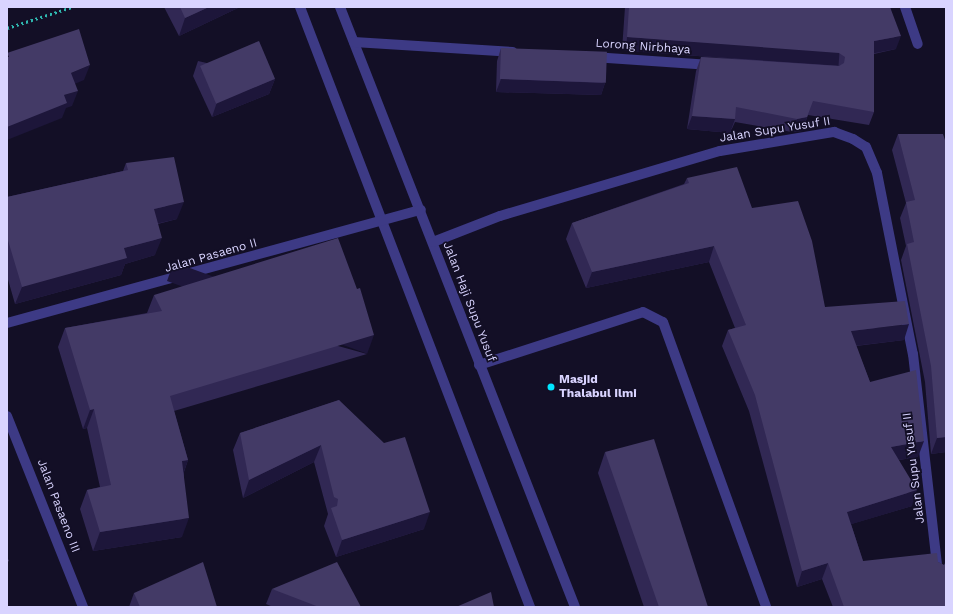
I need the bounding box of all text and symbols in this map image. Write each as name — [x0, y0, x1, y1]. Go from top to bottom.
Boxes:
street label: Lorong Nirbhaya — [595, 36, 691, 58]
street label: Jalan Supu Yusuf II — [718, 114, 832, 146]
street label: Jalan Pasaeno II — [163, 236, 259, 276]
street label: Jalan Haji Supu Yusuf — [439, 240, 499, 364]
place label: Masjid Thalabul Ilmi — [559, 373, 637, 401]
marker: Masjid Thalabul Ilmi — [546, 382, 556, 392]
street label: Jalan Supu Yusuf II — [900, 411, 928, 525]
street label: Jalan Pasaeno III — [34, 457, 82, 555]

